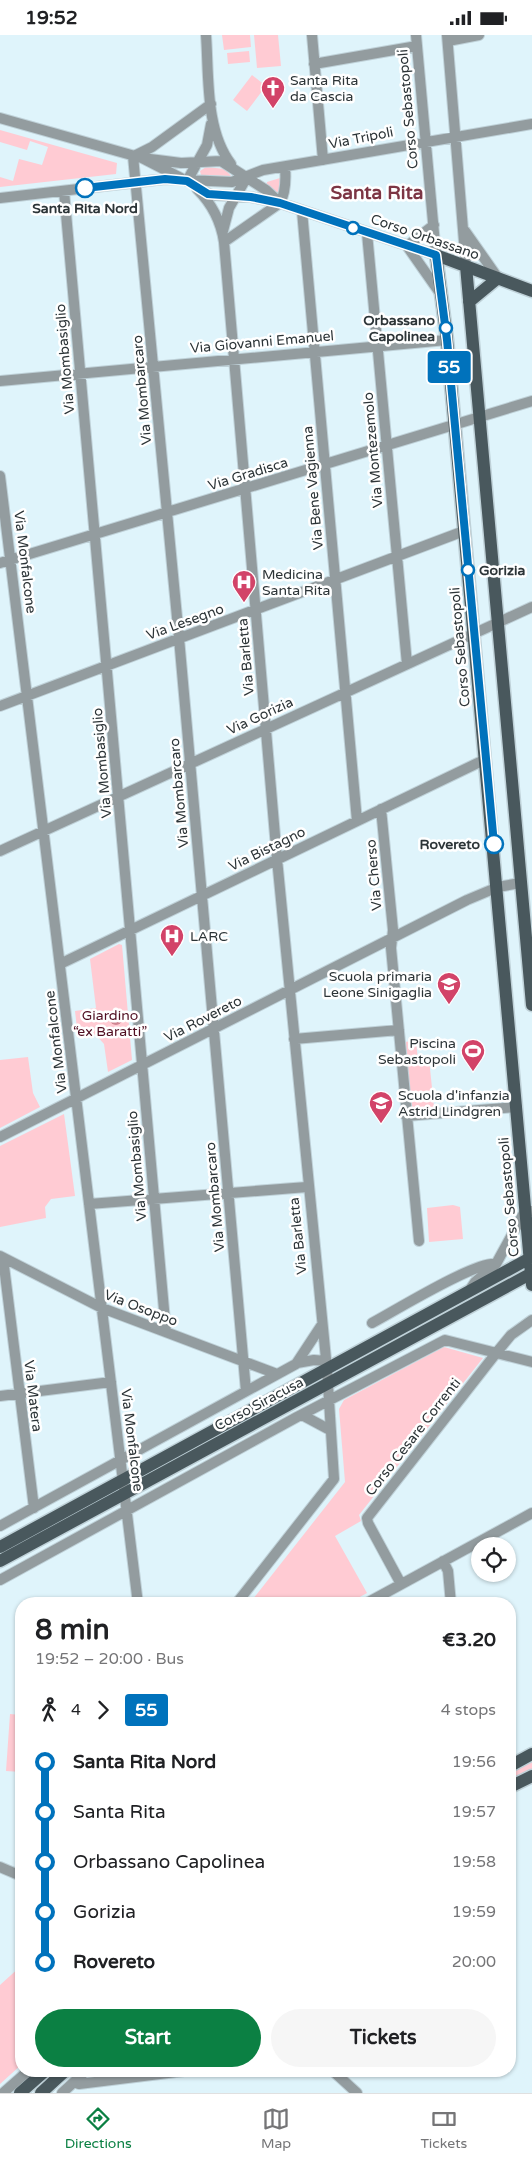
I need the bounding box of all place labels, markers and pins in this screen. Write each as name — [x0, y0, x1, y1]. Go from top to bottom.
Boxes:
place label: Santa Rita da Cascia — [290, 72, 358, 105]
church icon: Santa Rita da Cascia — [260, 75, 286, 109]
marker: Santa Rita Nord — [75, 178, 95, 198]
place label: Santa Rita Nord — [32, 200, 138, 217]
unlabelled marker — [346, 221, 360, 235]
place label: Orbassano Capolinea — [363, 312, 435, 345]
marker: Orbassano Capolinea — [439, 321, 453, 335]
place label: Gorizia — [479, 562, 525, 579]
marker: Gorizia — [461, 563, 475, 577]
place label: Medicina Santa Rita — [262, 566, 330, 599]
hospital icon: Medicina Santa Rita — [231, 569, 257, 603]
marker: Rovereto — [484, 834, 504, 854]
place label: Rovereto — [420, 836, 480, 853]
hospital icon: LARC — [159, 923, 185, 957]
place label: LARC — [190, 928, 228, 945]
place label: Scuola primaria Leone Sinigaglia — [323, 968, 432, 1001]
school or university icon: Scuola primaria Leone Sinigaglia — [436, 971, 462, 1005]
place label: Piscina Sebastopoli — [378, 1035, 456, 1068]
sports icon: Piscina Sebastopoli — [460, 1038, 486, 1072]
place label: Scuola d'infanzia Astrid Lindgren — [398, 1087, 510, 1120]
school or university icon: Scuola d'infanzia Astrid Lindgren — [368, 1090, 394, 1124]

